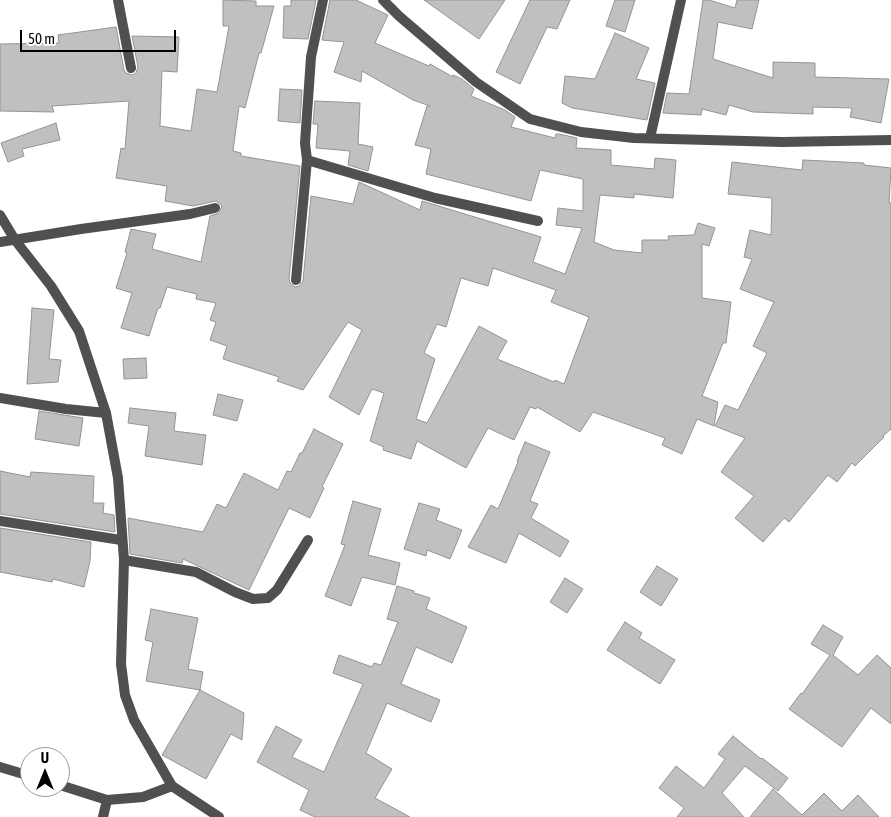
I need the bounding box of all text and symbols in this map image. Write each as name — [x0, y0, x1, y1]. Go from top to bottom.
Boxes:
scale bar — [22, 20, 179, 52]
text: 50 m — [28, 30, 55, 47]
north arrow — [20, 747, 70, 797]
text: U — [41, 750, 49, 766]

